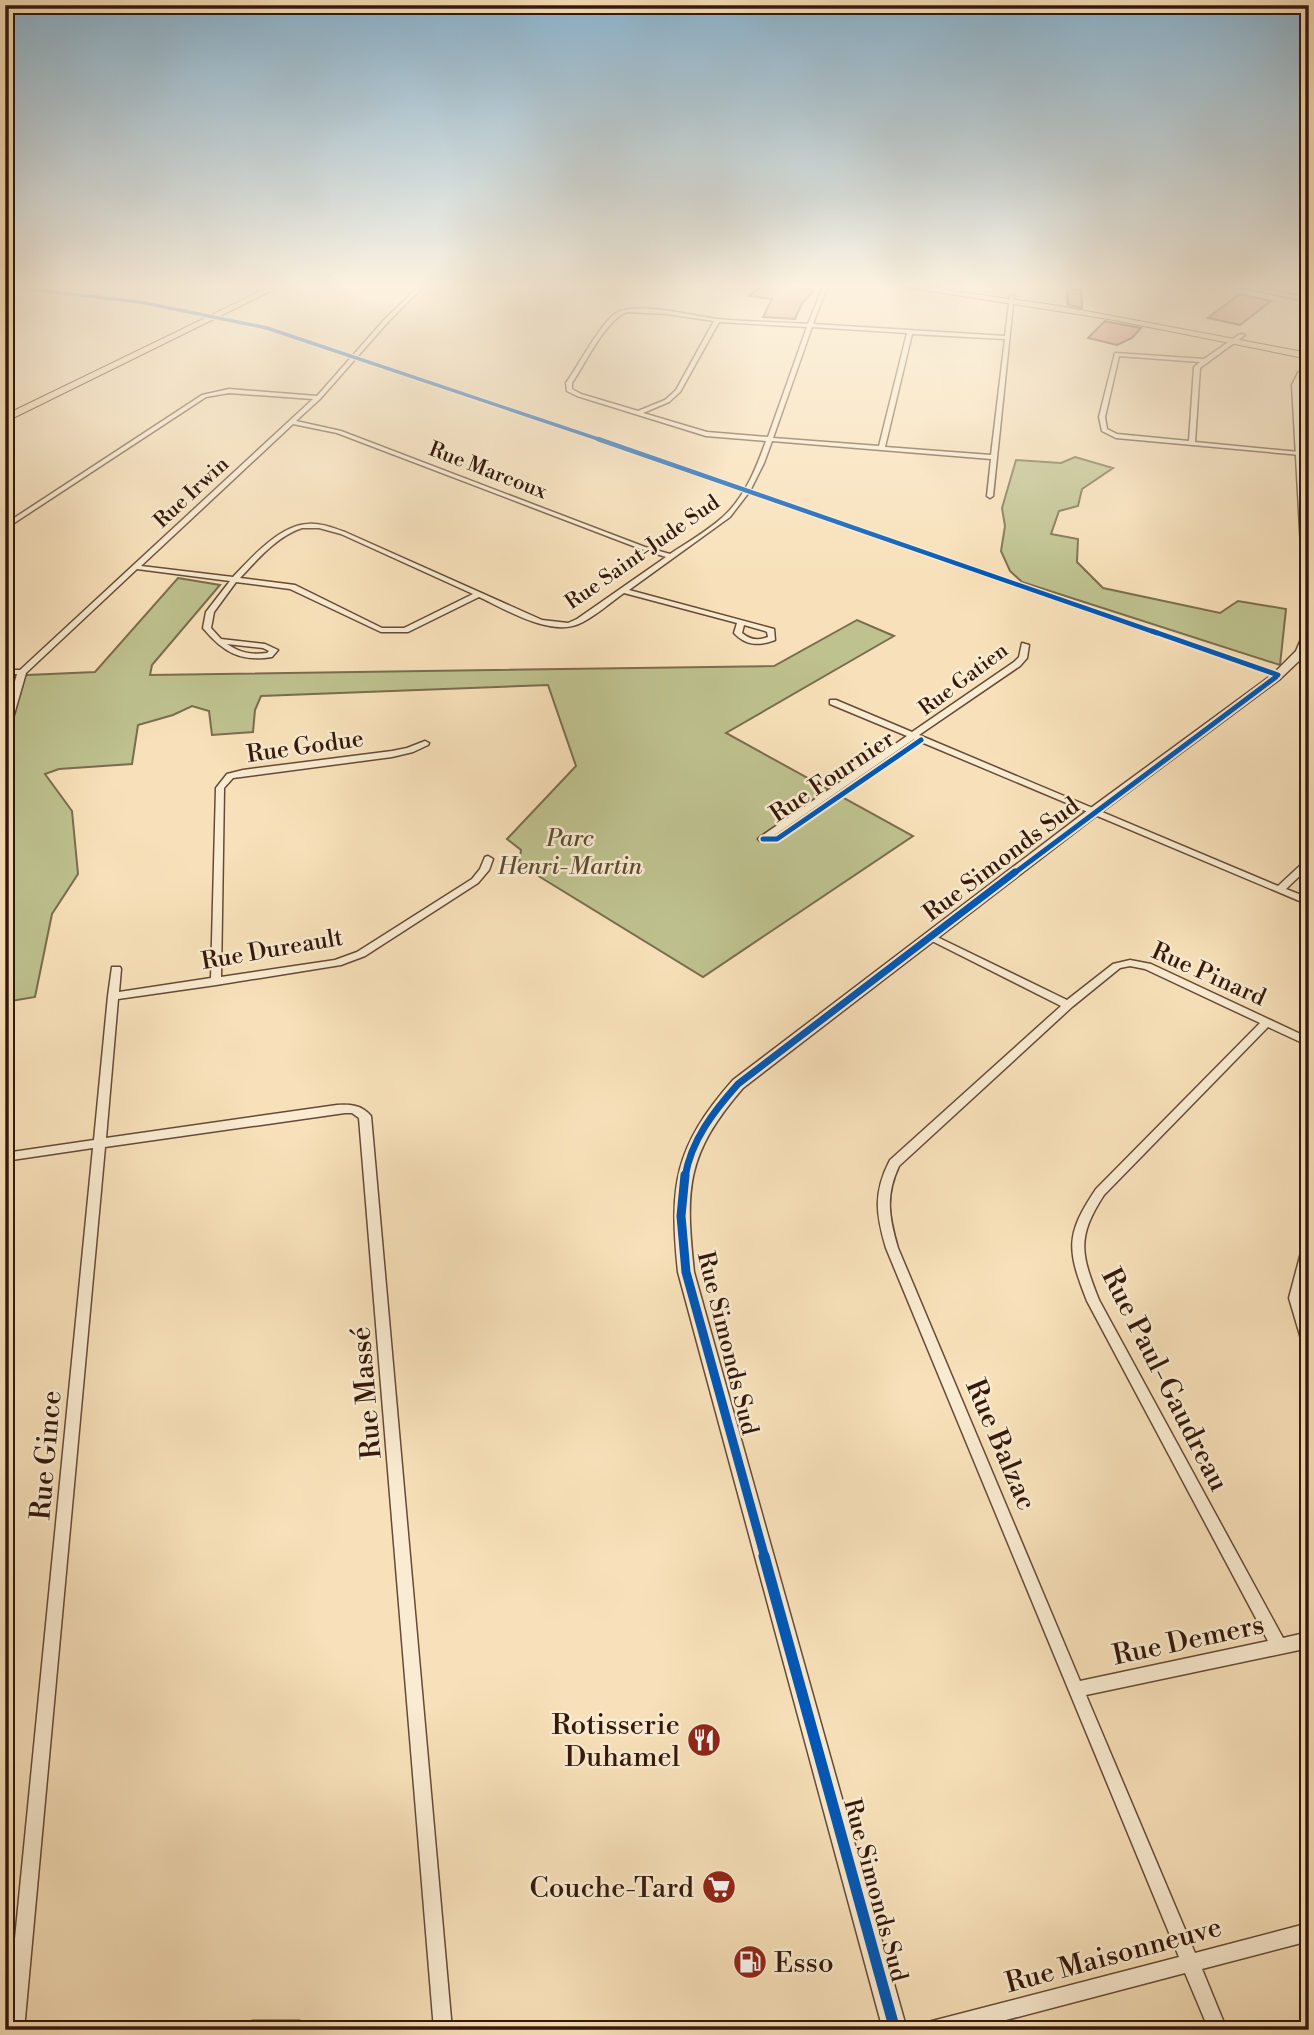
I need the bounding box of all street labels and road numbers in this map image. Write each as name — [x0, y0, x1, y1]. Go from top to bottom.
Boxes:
street label: Rue Marcoux — [425, 436, 551, 505]
street label: Rue Irwin — [149, 451, 235, 534]
street label: Rue Saint-Jude Sud — [560, 490, 725, 616]
street label: Rue Gatien — [914, 638, 1014, 722]
street label: Rue Godue — [245, 724, 366, 770]
street label: Rue Fournier — [764, 724, 901, 830]
street label: Rue Simonds Sud — [917, 791, 1086, 928]
street label: Rue Dureault — [199, 923, 346, 977]
street label: Rue Pinard — [1147, 936, 1271, 1014]
street label: Rue Simonds Sud — [690, 1248, 764, 1438]
street label: Rue Paul-Gaudreau — [1093, 1262, 1236, 1497]
street label: Rue Massé — [343, 1325, 390, 1461]
street label: Rue Balzac — [957, 1374, 1044, 1515]
street label: Rue Gince — [23, 1389, 70, 1521]
street label: Rue Demers — [1109, 1607, 1267, 1674]
street label: Rue Simonds Sud — [836, 1796, 914, 1985]
street label: Rue Maisonneuve — [1001, 1910, 1225, 2001]

